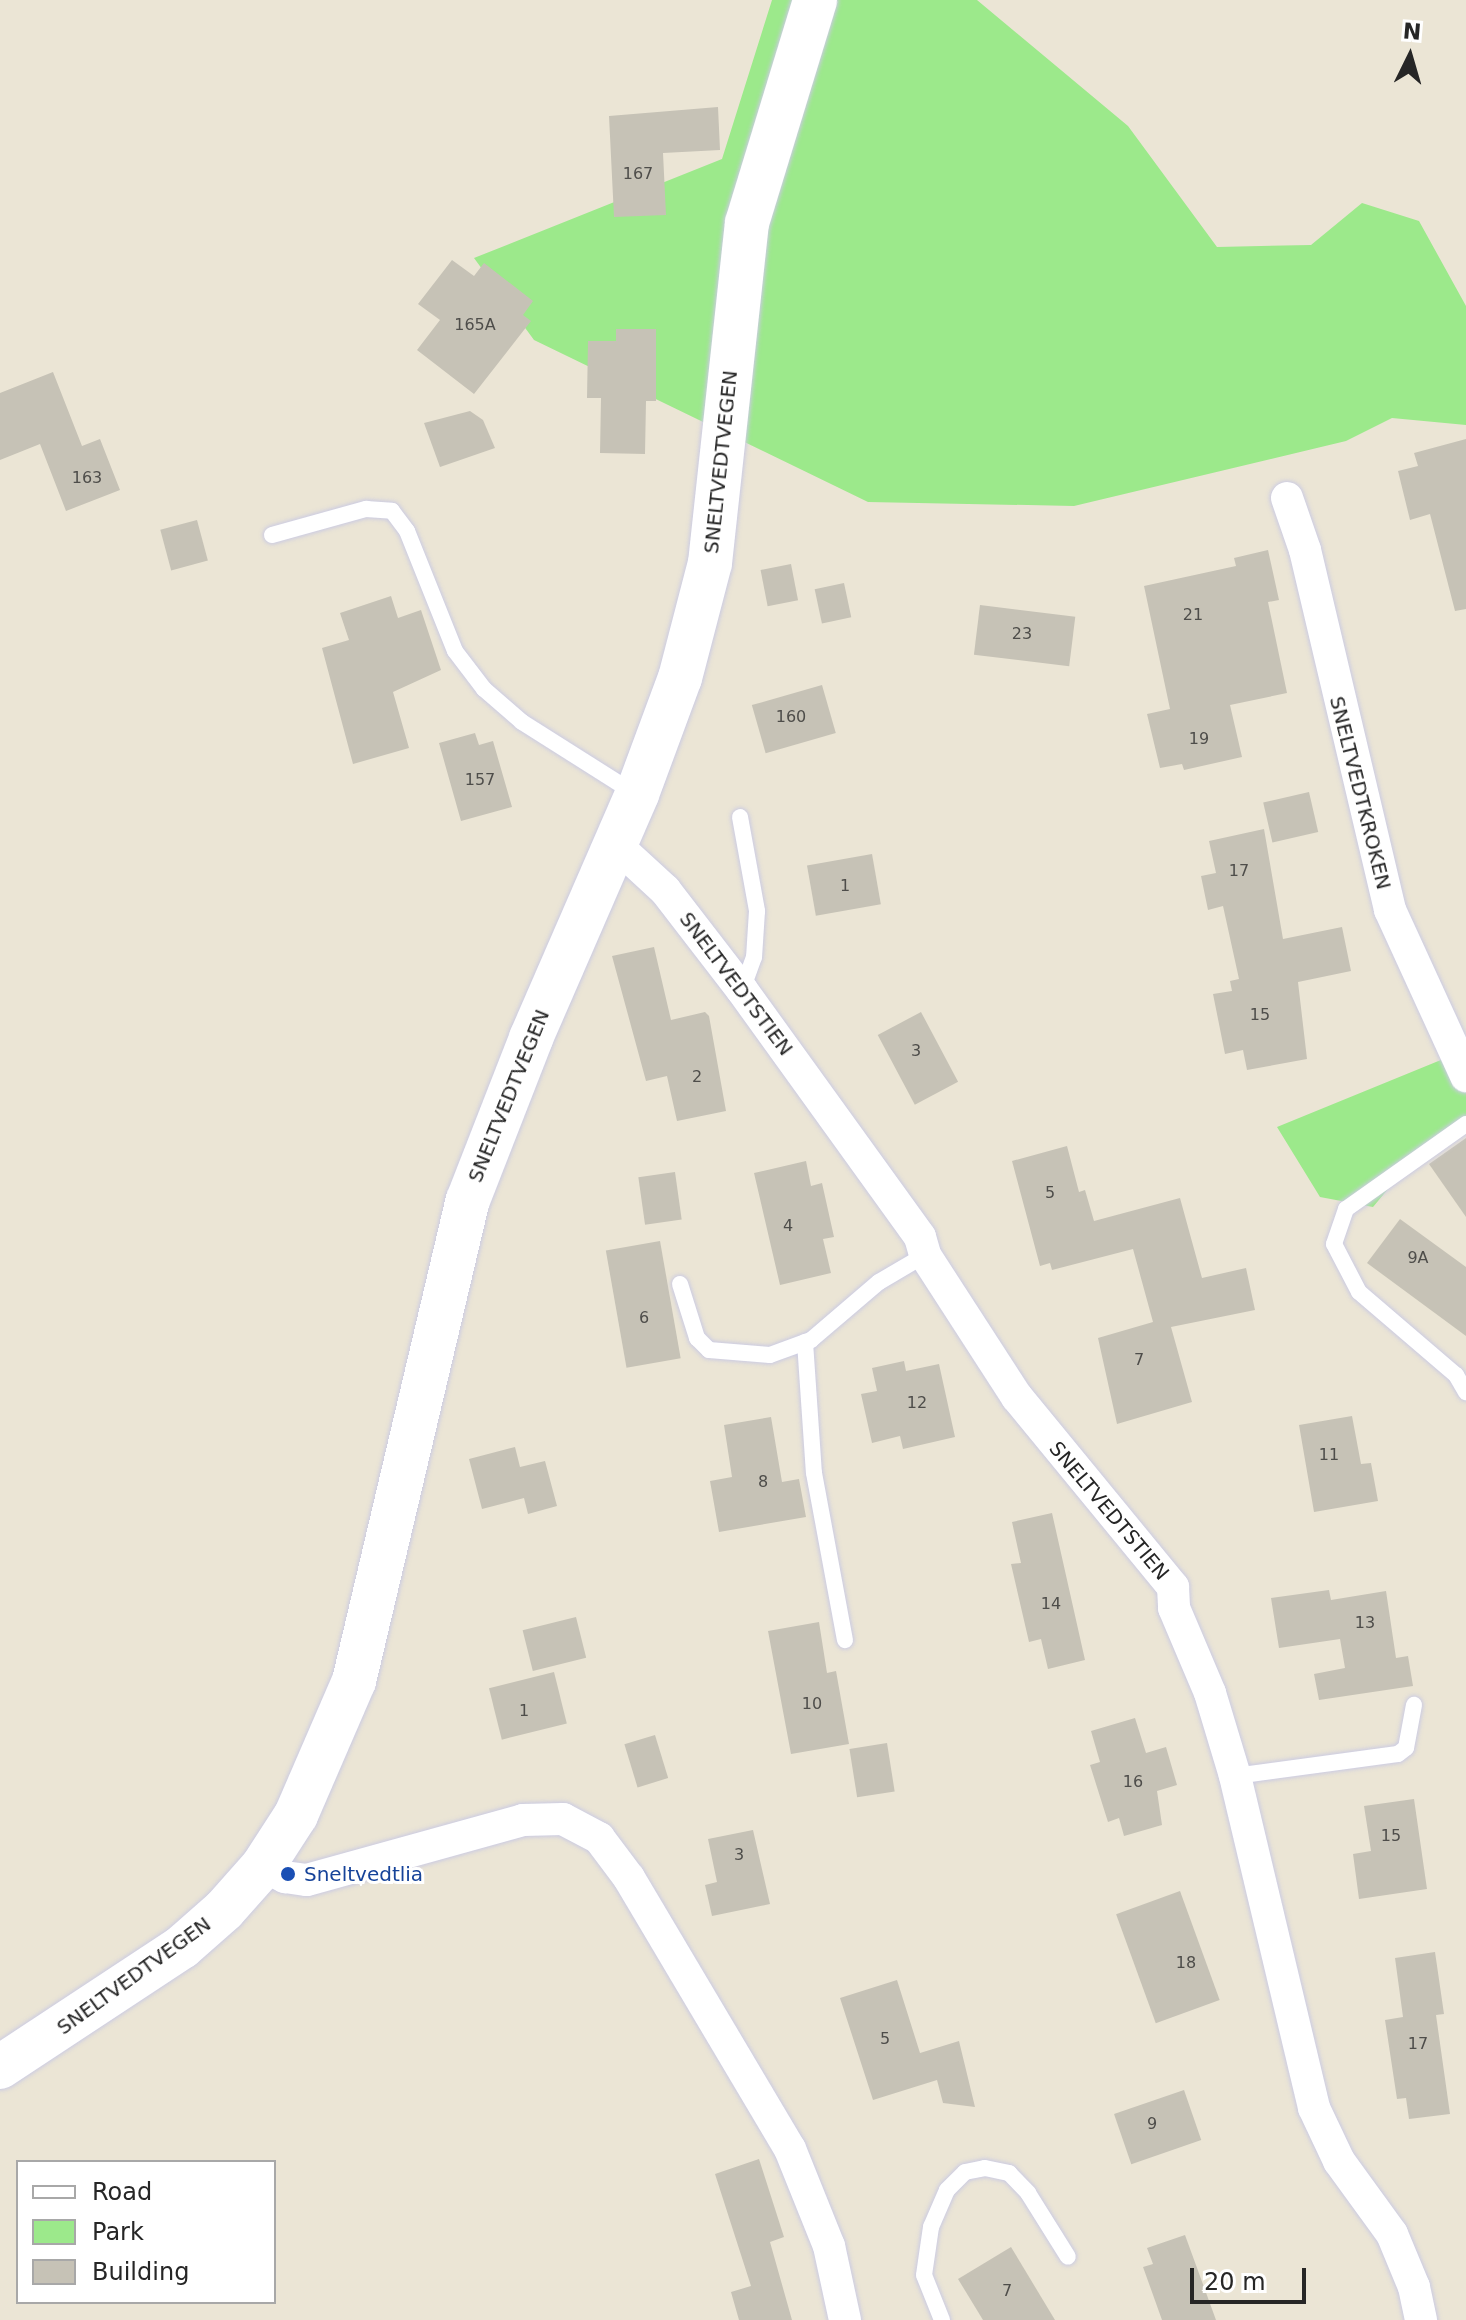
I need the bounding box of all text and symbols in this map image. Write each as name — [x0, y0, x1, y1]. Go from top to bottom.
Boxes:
north arrow — [1370, 16, 1450, 96]
text: N — [1402, 18, 1422, 45]
house number: 167 — [623, 164, 653, 184]
house number: 165A — [454, 315, 496, 335]
street label: SNELTVEDTVEGEN — [699, 369, 743, 555]
house number: 163 — [72, 468, 102, 488]
house number: 21 — [1183, 605, 1203, 625]
house number: 23 — [1012, 624, 1032, 644]
street label: SNELTVEDTKROKEN — [1324, 694, 1396, 892]
house number: 160 — [776, 707, 806, 727]
house number: 19 — [1189, 729, 1209, 749]
house number: 157 — [465, 770, 495, 790]
house number: 17 — [1229, 861, 1249, 881]
house number: 1 — [840, 876, 850, 896]
street label: SNELTVEDTSTIEN — [674, 908, 798, 1060]
house number: 15 — [1250, 1005, 1270, 1025]
street label: SNELTVEDTVEGEN — [463, 1006, 555, 1186]
house number: 3 — [911, 1041, 921, 1061]
house number: 2 — [692, 1067, 702, 1087]
house number: 5 — [1045, 1183, 1055, 1203]
house number: 4 — [783, 1216, 793, 1236]
house number: 9A — [1407, 1248, 1429, 1268]
house number: 6 — [639, 1308, 649, 1328]
house number: 7 — [1134, 1350, 1144, 1370]
house number: 12 — [907, 1393, 927, 1413]
street label: SNELTVEDTSTIEN — [1044, 1437, 1174, 1585]
house number: 11 — [1319, 1445, 1339, 1465]
house number: 8 — [758, 1472, 768, 1492]
house number: 14 — [1041, 1594, 1061, 1614]
house number: 13 — [1355, 1613, 1375, 1633]
house number: 10 — [802, 1694, 822, 1714]
house number: 1 — [519, 1701, 529, 1721]
house number: 16 — [1123, 1772, 1143, 1792]
house number: 15 — [1381, 1826, 1401, 1846]
house number: 3 — [734, 1845, 744, 1865]
place label: Sneltvedtlia — [304, 1862, 423, 1886]
marker: Sneltvedtlia — [279, 1865, 297, 1883]
street label: SNELTVEDTVEGEN — [52, 1912, 216, 2040]
house number: 18 — [1176, 1953, 1196, 1973]
house number: 5 — [880, 2029, 890, 2049]
house number: 17 — [1408, 2034, 1428, 2054]
house number: 9 — [1147, 2114, 1157, 2134]
legend — [16, 2160, 276, 2304]
text: Road — [92, 2178, 152, 2206]
text: Park — [92, 2218, 144, 2246]
scale bar — [1194, 2252, 1310, 2302]
text: Building — [92, 2258, 189, 2286]
text: 20 m — [1204, 2268, 1266, 2296]
house number: 7 — [1002, 2281, 1012, 2301]

